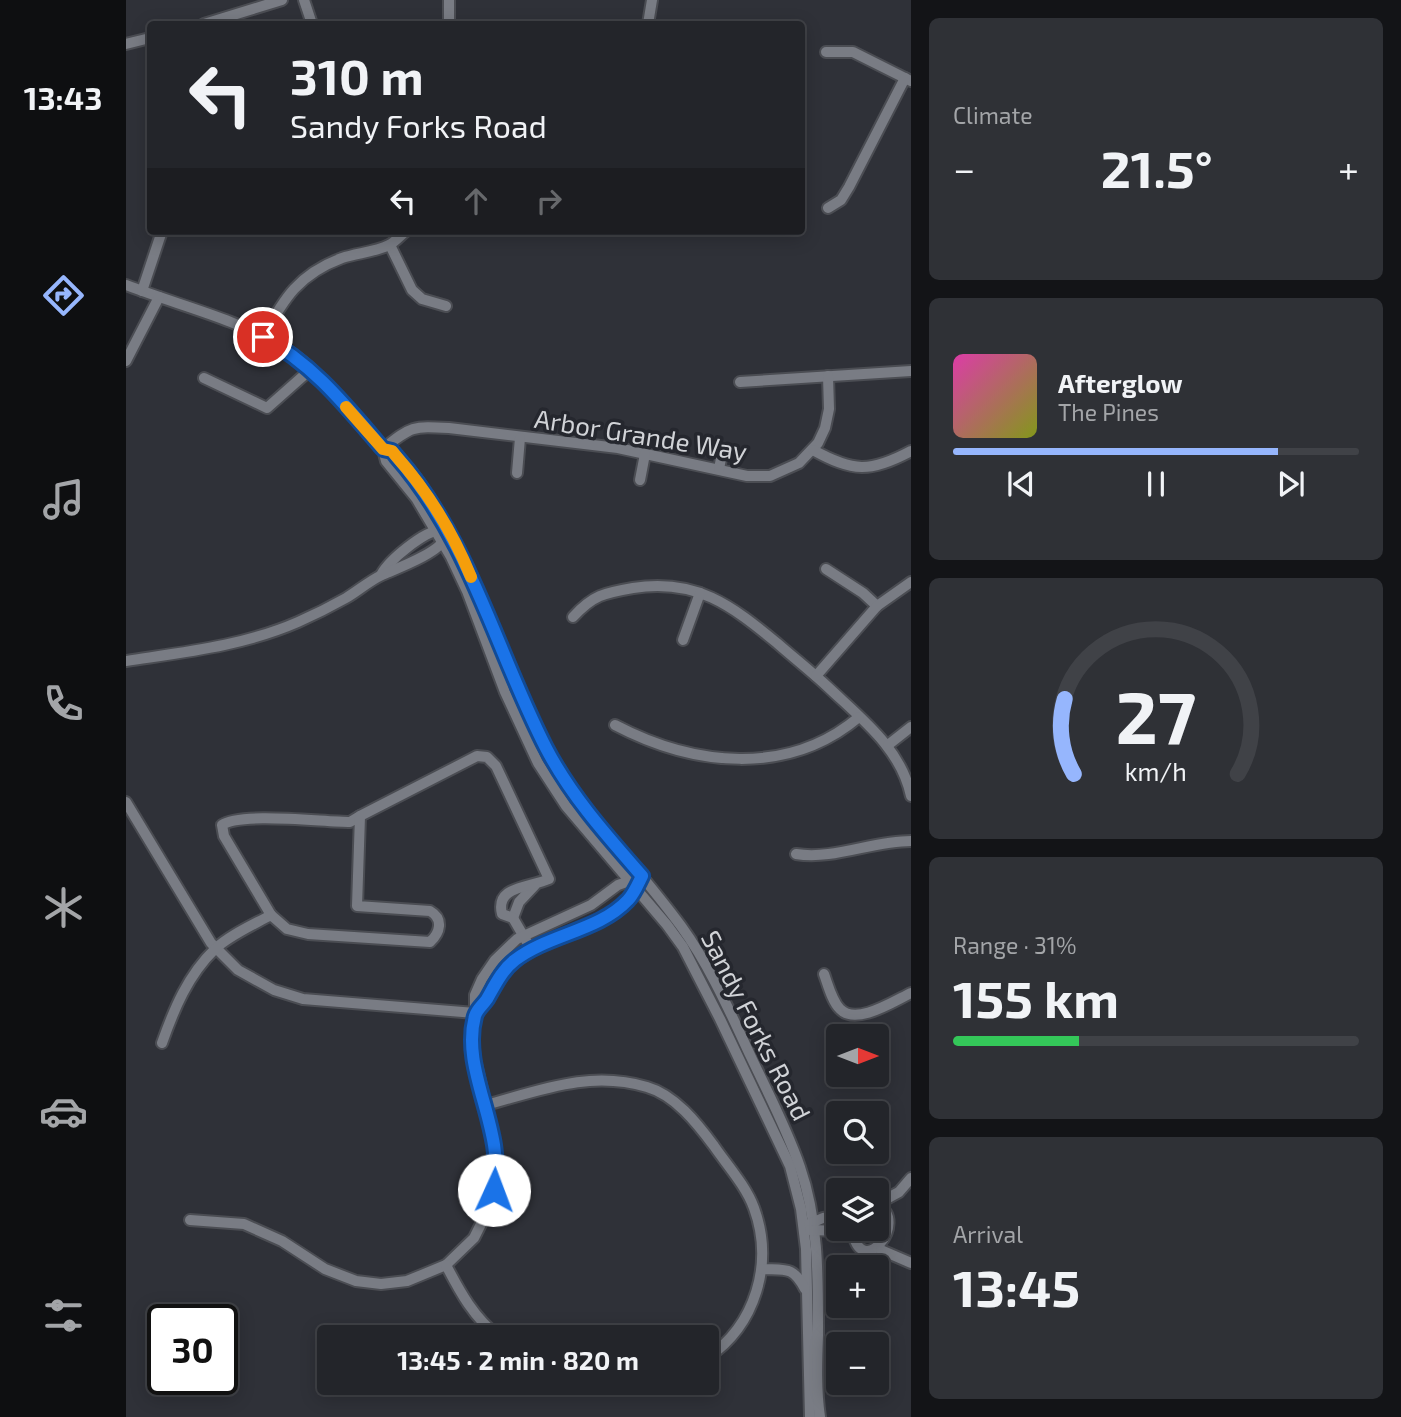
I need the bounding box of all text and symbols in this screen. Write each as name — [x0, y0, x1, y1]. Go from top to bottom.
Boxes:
text: 310 m — [290, 46, 424, 105]
icon: left — [175, 49, 266, 140]
text: 13:43 — [24, 78, 102, 116]
text: Climate — [953, 101, 1033, 129]
text: Sandy Forks Road — [290, 106, 547, 144]
text: 21.5° — [1101, 136, 1213, 198]
text: − — [953, 145, 975, 191]
text: + — [1338, 145, 1359, 191]
icon: left — [384, 182, 422, 220]
icon: ahead — [457, 182, 495, 220]
icon: right — [530, 182, 568, 220]
icon: directions — [39, 271, 88, 320]
pin — [233, 307, 293, 367]
icon: arrive — [244, 318, 282, 356]
text: Afterglow — [1058, 367, 1183, 398]
text: The Pines — [1058, 398, 1159, 426]
street label: Arbor Grande Way — [533, 402, 750, 466]
icon: previous — [1002, 465, 1040, 503]
icon: pause — [1137, 465, 1175, 503]
icon: next — [1272, 465, 1310, 503]
icon: music — [39, 475, 88, 524]
text: 27 — [1116, 672, 1196, 760]
icon: phone — [39, 679, 88, 728]
text: km/h — [1125, 756, 1187, 786]
icon: climate — [39, 883, 88, 932]
street label: Sandy Forks Road — [696, 925, 818, 1125]
text: Range · 31% — [953, 931, 1077, 959]
text: 155 km — [953, 966, 1119, 1028]
north arrow — [826, 1024, 889, 1087]
map controls — [826, 1024, 889, 1395]
icon: car — [39, 1087, 88, 1136]
button: search — [826, 1101, 889, 1164]
position arrow — [457, 1153, 531, 1227]
button: layers — [826, 1178, 889, 1241]
text: Arrival — [953, 1220, 1023, 1248]
button: + — [826, 1255, 889, 1318]
text: 13:45 — [953, 1255, 1080, 1317]
icon: filters — [39, 1291, 88, 1340]
speed limit sign: 30 — [147, 1304, 238, 1395]
button: − — [826, 1332, 889, 1395]
text: 13:45 · 2 min · 820 m — [397, 1344, 639, 1375]

